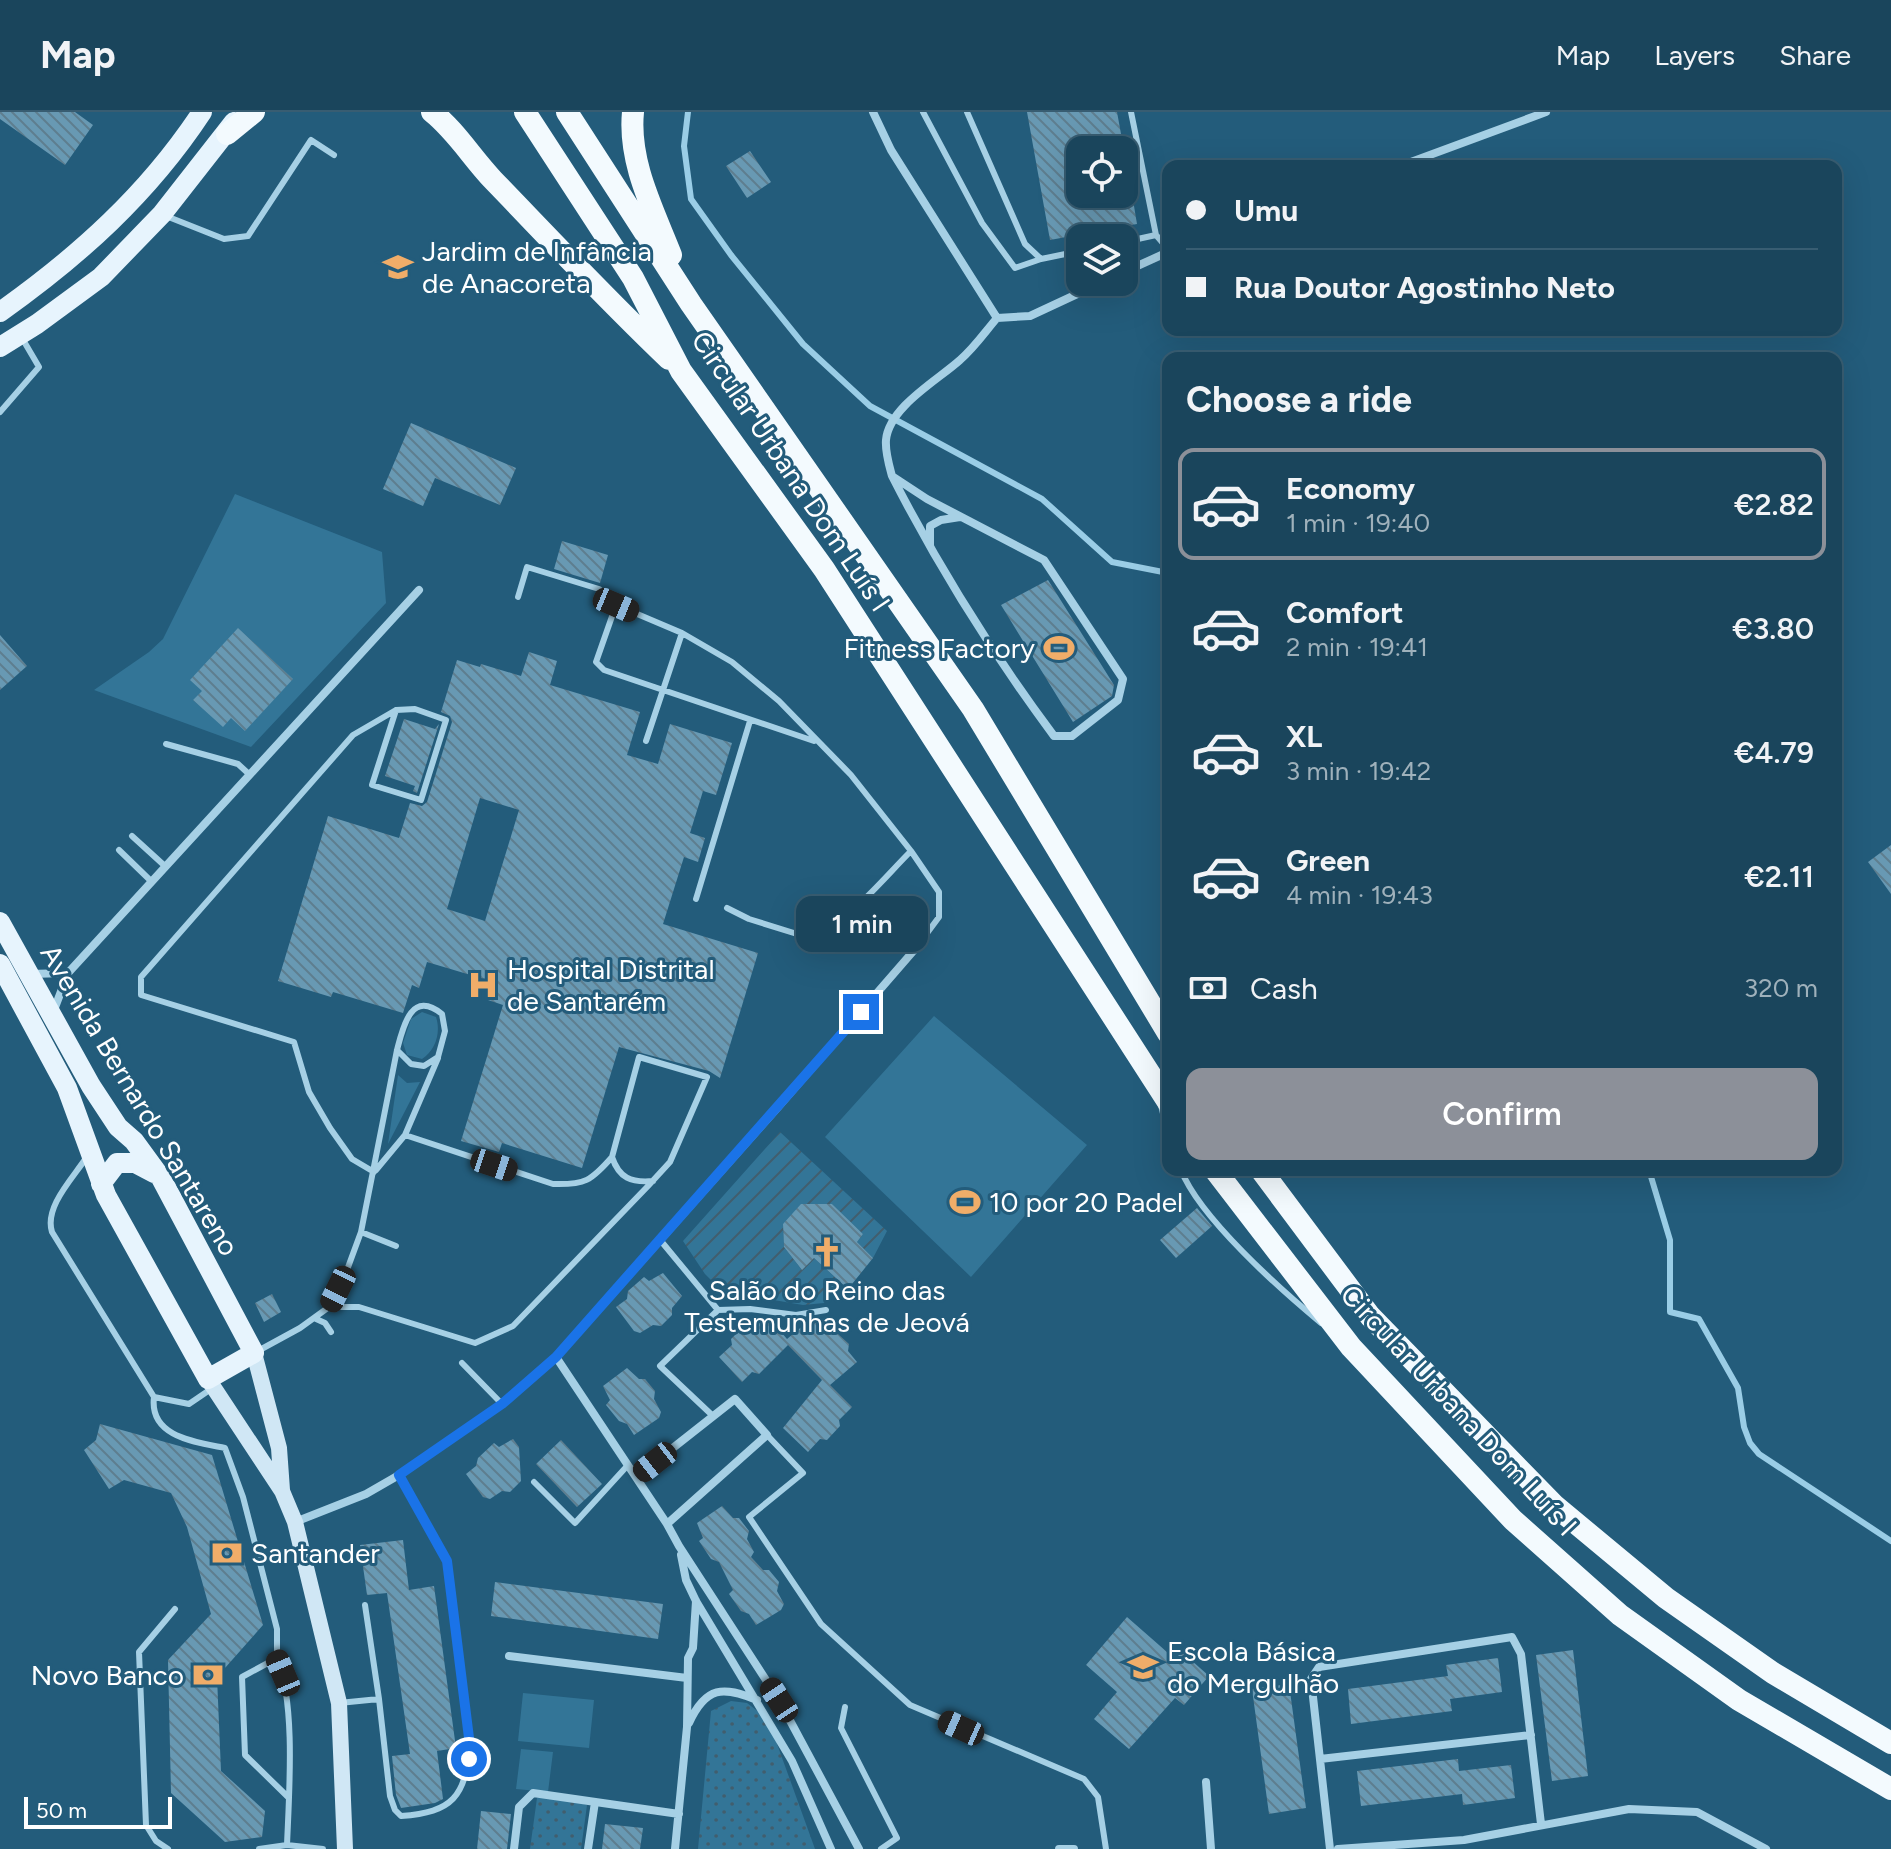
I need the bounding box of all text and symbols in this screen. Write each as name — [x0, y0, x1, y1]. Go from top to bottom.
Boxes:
text: Map — [40, 32, 116, 78]
text: Map — [1556, 38, 1610, 72]
text: Layers — [1654, 38, 1735, 72]
text: Share — [1779, 38, 1851, 72]
map controls — [1066, 136, 1138, 296]
button: locate — [1066, 136, 1138, 208]
text: Umu — [1234, 192, 1298, 229]
button: layers — [1066, 224, 1138, 296]
place label: Jardim de Infância de Anacoreta — [422, 234, 652, 300]
school or university icon: Jardim de Infância de Anacoreta — [381, 250, 415, 284]
text: Rua Doutor Agostinho Neto — [1234, 269, 1615, 306]
street label: Circular Urbana Dom Luís I — [684, 324, 898, 618]
text: Choose a ride — [1186, 378, 1412, 421]
icon: car — [1190, 468, 1262, 540]
text: Economy — [1286, 470, 1415, 507]
text: €2.82 — [1734, 486, 1814, 523]
text: 1 min · 19:40 — [1286, 507, 1430, 539]
car — [589, 585, 643, 625]
icon: car — [1190, 592, 1262, 664]
text: Comfort — [1286, 594, 1404, 631]
text: €3.80 — [1732, 610, 1814, 647]
place label: Fitness Factory — [843, 631, 1035, 665]
sports icon: Fitness Factory — [1042, 631, 1076, 665]
text: 2 min · 19:41 — [1286, 631, 1428, 663]
icon: car — [1190, 716, 1262, 788]
text: XL — [1286, 718, 1322, 755]
text: €4.79 — [1734, 734, 1814, 771]
text: 3 min · 19:42 — [1286, 755, 1431, 787]
icon: car — [1190, 840, 1262, 912]
text: Green — [1286, 842, 1370, 879]
text: €2.11 — [1744, 858, 1814, 895]
text: 4 min · 19:43 — [1286, 879, 1433, 911]
callout: 1 min — [795, 896, 927, 952]
text: 1 min — [832, 908, 892, 940]
street label: Avenida Bernardo Santareno — [33, 938, 247, 1262]
place label: Hospital Distrital de Santarém — [507, 952, 715, 1018]
icon: cash — [1186, 966, 1230, 1010]
hospital icon: Hospital Distrital de Santarém — [466, 968, 500, 1002]
text: Cash — [1250, 970, 1318, 1007]
text: 320 m — [1744, 972, 1818, 1004]
route end — [843, 994, 879, 1030]
button: Confirm — [1186, 1068, 1818, 1160]
car — [467, 1146, 521, 1184]
sports icon: 10 por 20 Padel — [948, 1185, 982, 1219]
place label: 10 por 20 Padel — [989, 1185, 1183, 1219]
church icon: Salão do Reino das Testemunhas de Jeová — [810, 1235, 844, 1269]
car — [317, 1262, 359, 1316]
place label: Salão do Reino das Testemunhas de Jeová — [684, 1273, 970, 1339]
street label: Circular Urbana Dom Luís I — [1334, 1277, 1584, 1543]
car — [629, 1438, 681, 1486]
bank icon: Santander — [210, 1536, 244, 1570]
place label: Santander — [251, 1536, 380, 1570]
place label: Escola Básica do Mergulhão — [1167, 1634, 1339, 1700]
car — [263, 1646, 303, 1700]
school or university icon: Escola Básica do Mergulhão — [1126, 1650, 1160, 1684]
place label: Novo Banco — [31, 1658, 184, 1692]
bank icon: Novo Banco — [191, 1658, 225, 1692]
car — [756, 1673, 802, 1727]
car — [934, 1707, 988, 1749]
route start — [451, 1741, 487, 1777]
scale bar — [24, 1793, 172, 1829]
text: 50 m — [36, 1797, 87, 1824]

